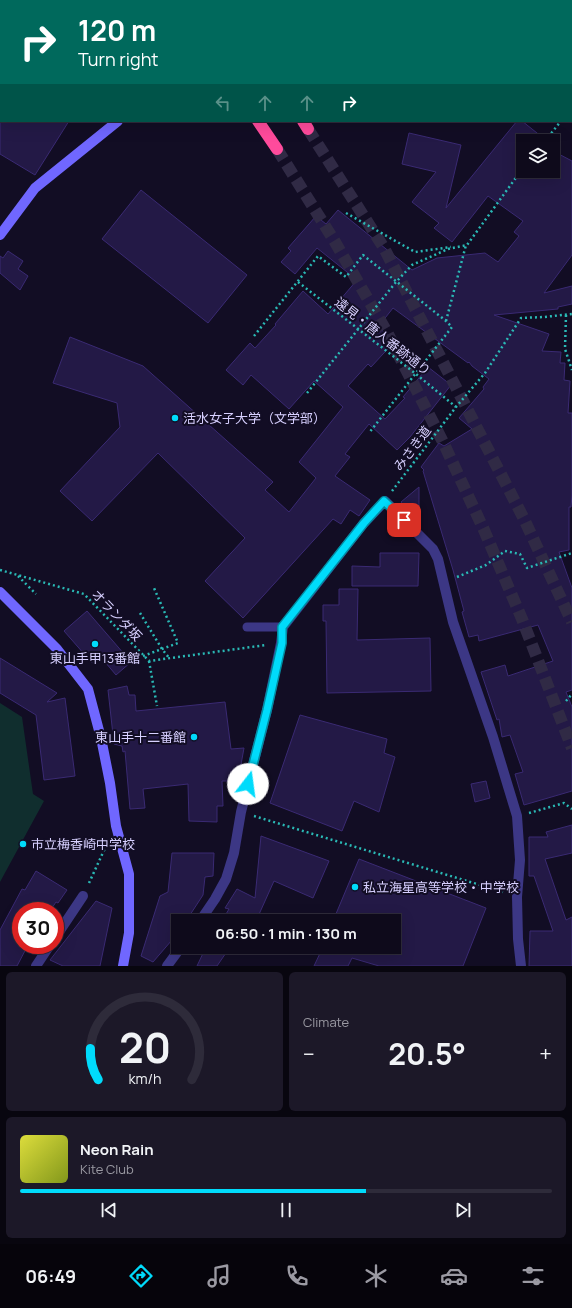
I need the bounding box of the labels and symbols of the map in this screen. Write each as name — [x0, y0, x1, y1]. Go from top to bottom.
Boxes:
street label: 遠見・唐人番跡通り — [331, 293, 435, 379]
place label: 活水女子大学（文学部） — [183, 409, 326, 427]
marker: 活水女子大学（文学部） — [170, 413, 180, 423]
street label: みさき道 — [389, 422, 435, 474]
pin — [387, 503, 421, 537]
street label: オランダ坂 — [88, 585, 146, 645]
marker: 東山手甲13番館 — [90, 639, 100, 649]
place label: 東山手甲13番館 — [50, 649, 140, 667]
place label: 東山手十二番館 — [95, 728, 186, 746]
marker: 東山手十二番館 — [189, 732, 199, 742]
position arrow — [227, 763, 269, 805]
place label: 市立梅香崎中学校 — [31, 835, 135, 853]
marker: 市立梅香崎中学校 — [18, 839, 28, 849]
place label: 私立海星高等学校・中学校 — [363, 878, 519, 896]
marker: 私立海星高等学校・中学校 — [350, 882, 360, 892]
speed limit sign: 30 — [12, 902, 64, 954]

